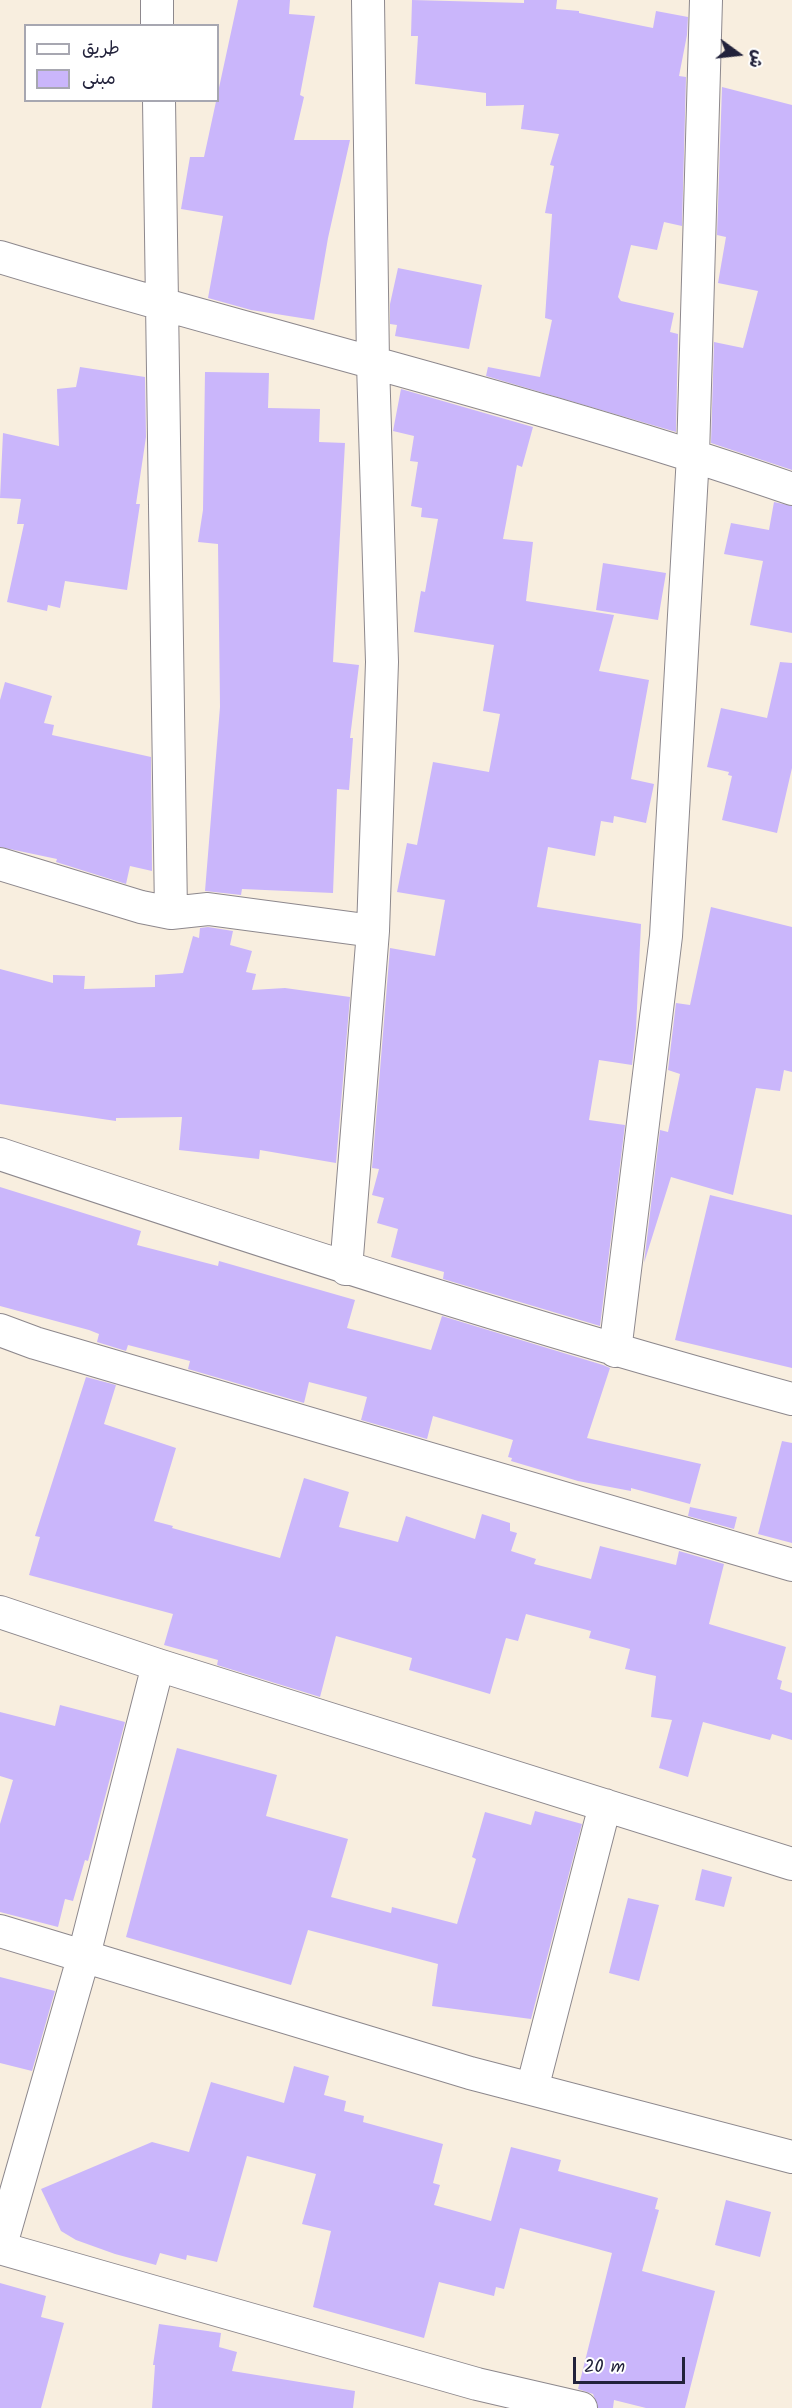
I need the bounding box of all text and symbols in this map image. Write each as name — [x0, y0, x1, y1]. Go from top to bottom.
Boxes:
legend — [24, 24, 219, 102]
north arrow — [708, 24, 768, 84]
text: طريق — [82, 35, 120, 64]
text: ش — [742, 47, 770, 71]
text: مبنى — [82, 65, 116, 94]
scale bar — [576, 2345, 688, 2383]
text: 20 m — [584, 2353, 625, 2382]

